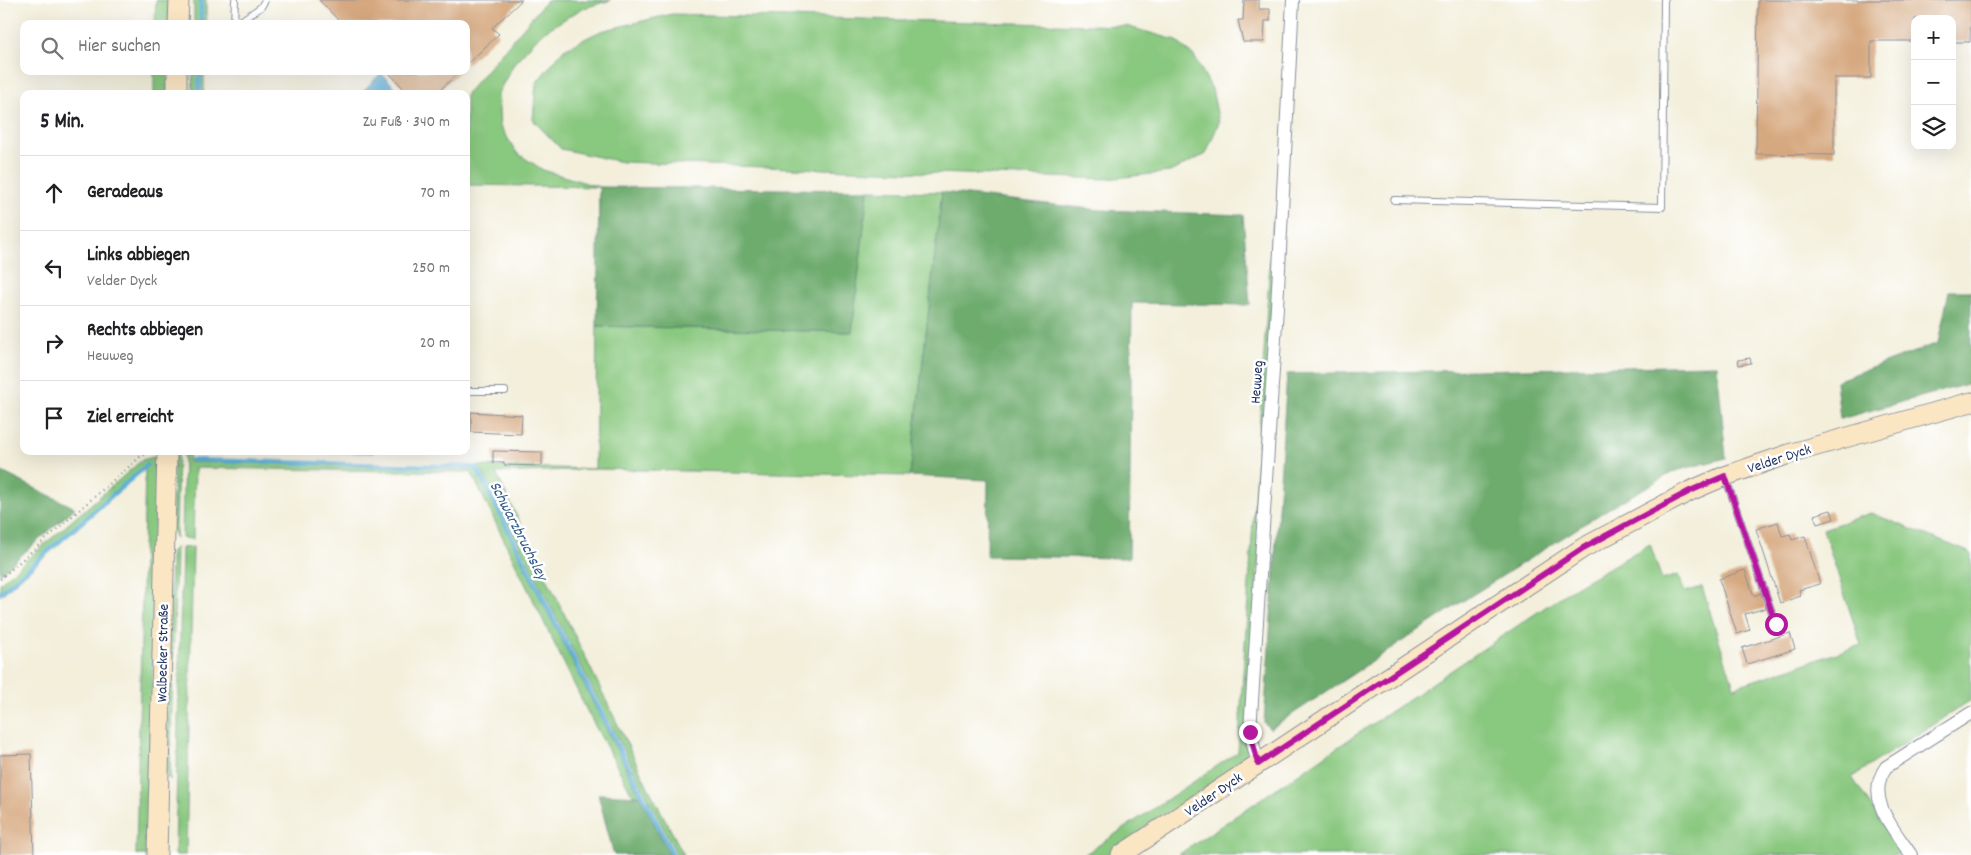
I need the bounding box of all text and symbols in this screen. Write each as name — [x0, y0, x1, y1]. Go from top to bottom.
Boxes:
map controls — [1911, 15, 1956, 150]
button: + — [1911, 15, 1956, 60]
search box — [20, 20, 470, 75]
icon: search — [38, 34, 66, 62]
text: Hier suchen — [78, 34, 161, 61]
button: − — [1911, 60, 1956, 105]
button: layers — [1911, 105, 1956, 150]
text: 5 Min. — [40, 108, 84, 138]
text: Zu Fuß · 340 m — [363, 111, 450, 134]
icon: ahead — [40, 179, 68, 207]
text: Geradeaus — [87, 180, 163, 207]
text: 70 m — [420, 182, 450, 205]
text: Links abbiegen — [87, 243, 190, 270]
icon: left — [40, 254, 68, 282]
text: 250 m — [412, 257, 450, 280]
text: Velder Dyck — [87, 270, 157, 293]
text: Rechts abbiegen — [87, 318, 203, 345]
icon: right — [40, 329, 68, 357]
text: 20 m — [420, 332, 450, 355]
text: Heuweg — [87, 345, 133, 368]
street label: Heuweg — [1246, 360, 1270, 405]
icon: arrive — [40, 404, 68, 432]
text: Ziel erreicht — [87, 405, 174, 432]
street label: Velder Dyck — [1745, 439, 1814, 481]
water label: Schwarzbruchsley — [483, 478, 554, 587]
street label: Walbecker Straße — [152, 603, 176, 703]
route start — [1765, 613, 1788, 636]
route end — [1239, 721, 1262, 744]
street label: Velder Dyck — [1181, 768, 1248, 823]

